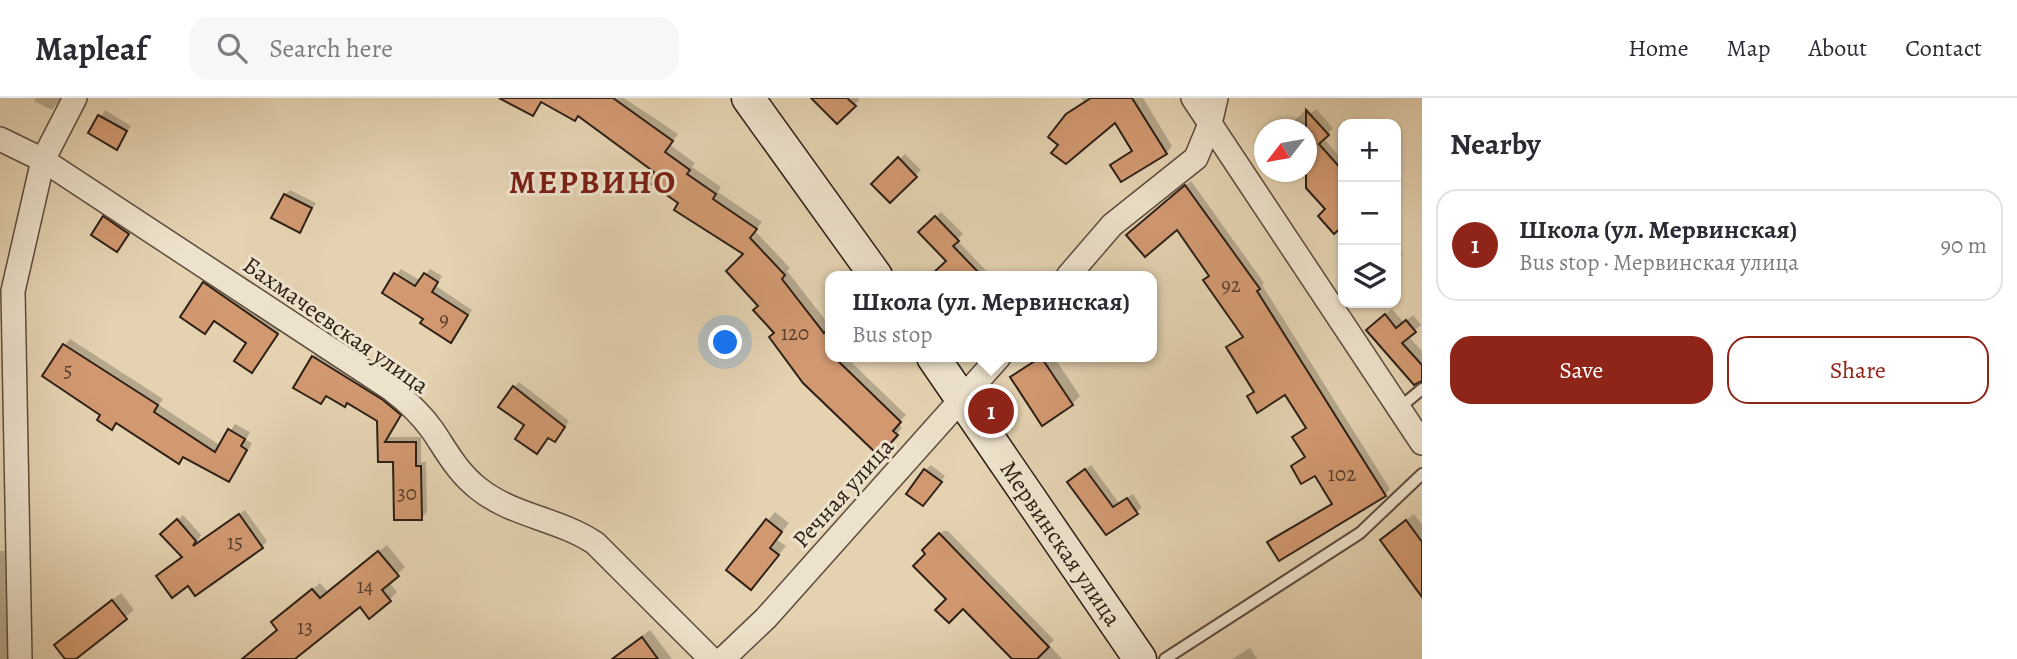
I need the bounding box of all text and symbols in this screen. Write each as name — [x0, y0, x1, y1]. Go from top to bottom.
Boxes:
search box — [189, 17, 679, 80]
text: Mapleaf — [35, 26, 147, 71]
icon: search — [213, 29, 251, 67]
text: Search here — [269, 31, 393, 66]
text: Home — [1628, 32, 1689, 64]
text: Map — [1727, 32, 1771, 64]
text: About — [1809, 32, 1867, 64]
text: Contact — [1905, 32, 1982, 64]
north arrow — [1254, 119, 1317, 182]
map controls — [1338, 119, 1401, 308]
button: + — [1338, 119, 1401, 182]
text: Nearby — [1450, 124, 1541, 164]
district label: МЕРВИНО — [509, 160, 677, 204]
button: − — [1338, 182, 1401, 245]
text: Школа (ул. Мервинская) — [1519, 212, 1797, 247]
text: 1 — [1471, 230, 1479, 261]
text: 90 m — [1941, 230, 1987, 261]
button: layers — [1338, 245, 1401, 308]
text: Bus stop · Мервинская улица — [1519, 247, 1799, 278]
street label: Бахмачеевская улица — [237, 249, 435, 401]
popup — [825, 271, 1157, 362]
house number: 92 — [1221, 271, 1241, 299]
text: Школа (ул. Мервинская) — [852, 284, 1130, 319]
house number: 9 — [439, 305, 449, 333]
house number: 120 — [781, 319, 809, 347]
text: Bus stop — [852, 319, 932, 350]
your location — [708, 325, 742, 359]
button: Save — [1450, 336, 1713, 404]
button: Share — [1727, 336, 1989, 404]
house number: 5 — [63, 356, 73, 384]
pin: 1 — [968, 385, 1014, 437]
street label: Речная улица — [785, 431, 901, 555]
street label: Мервинская улица — [993, 454, 1129, 632]
house number: 102 — [1328, 460, 1356, 488]
house number: 30 — [397, 479, 417, 507]
house number: 15 — [227, 528, 243, 556]
house number: 14 — [357, 572, 373, 600]
house number: 13 — [297, 613, 313, 641]

